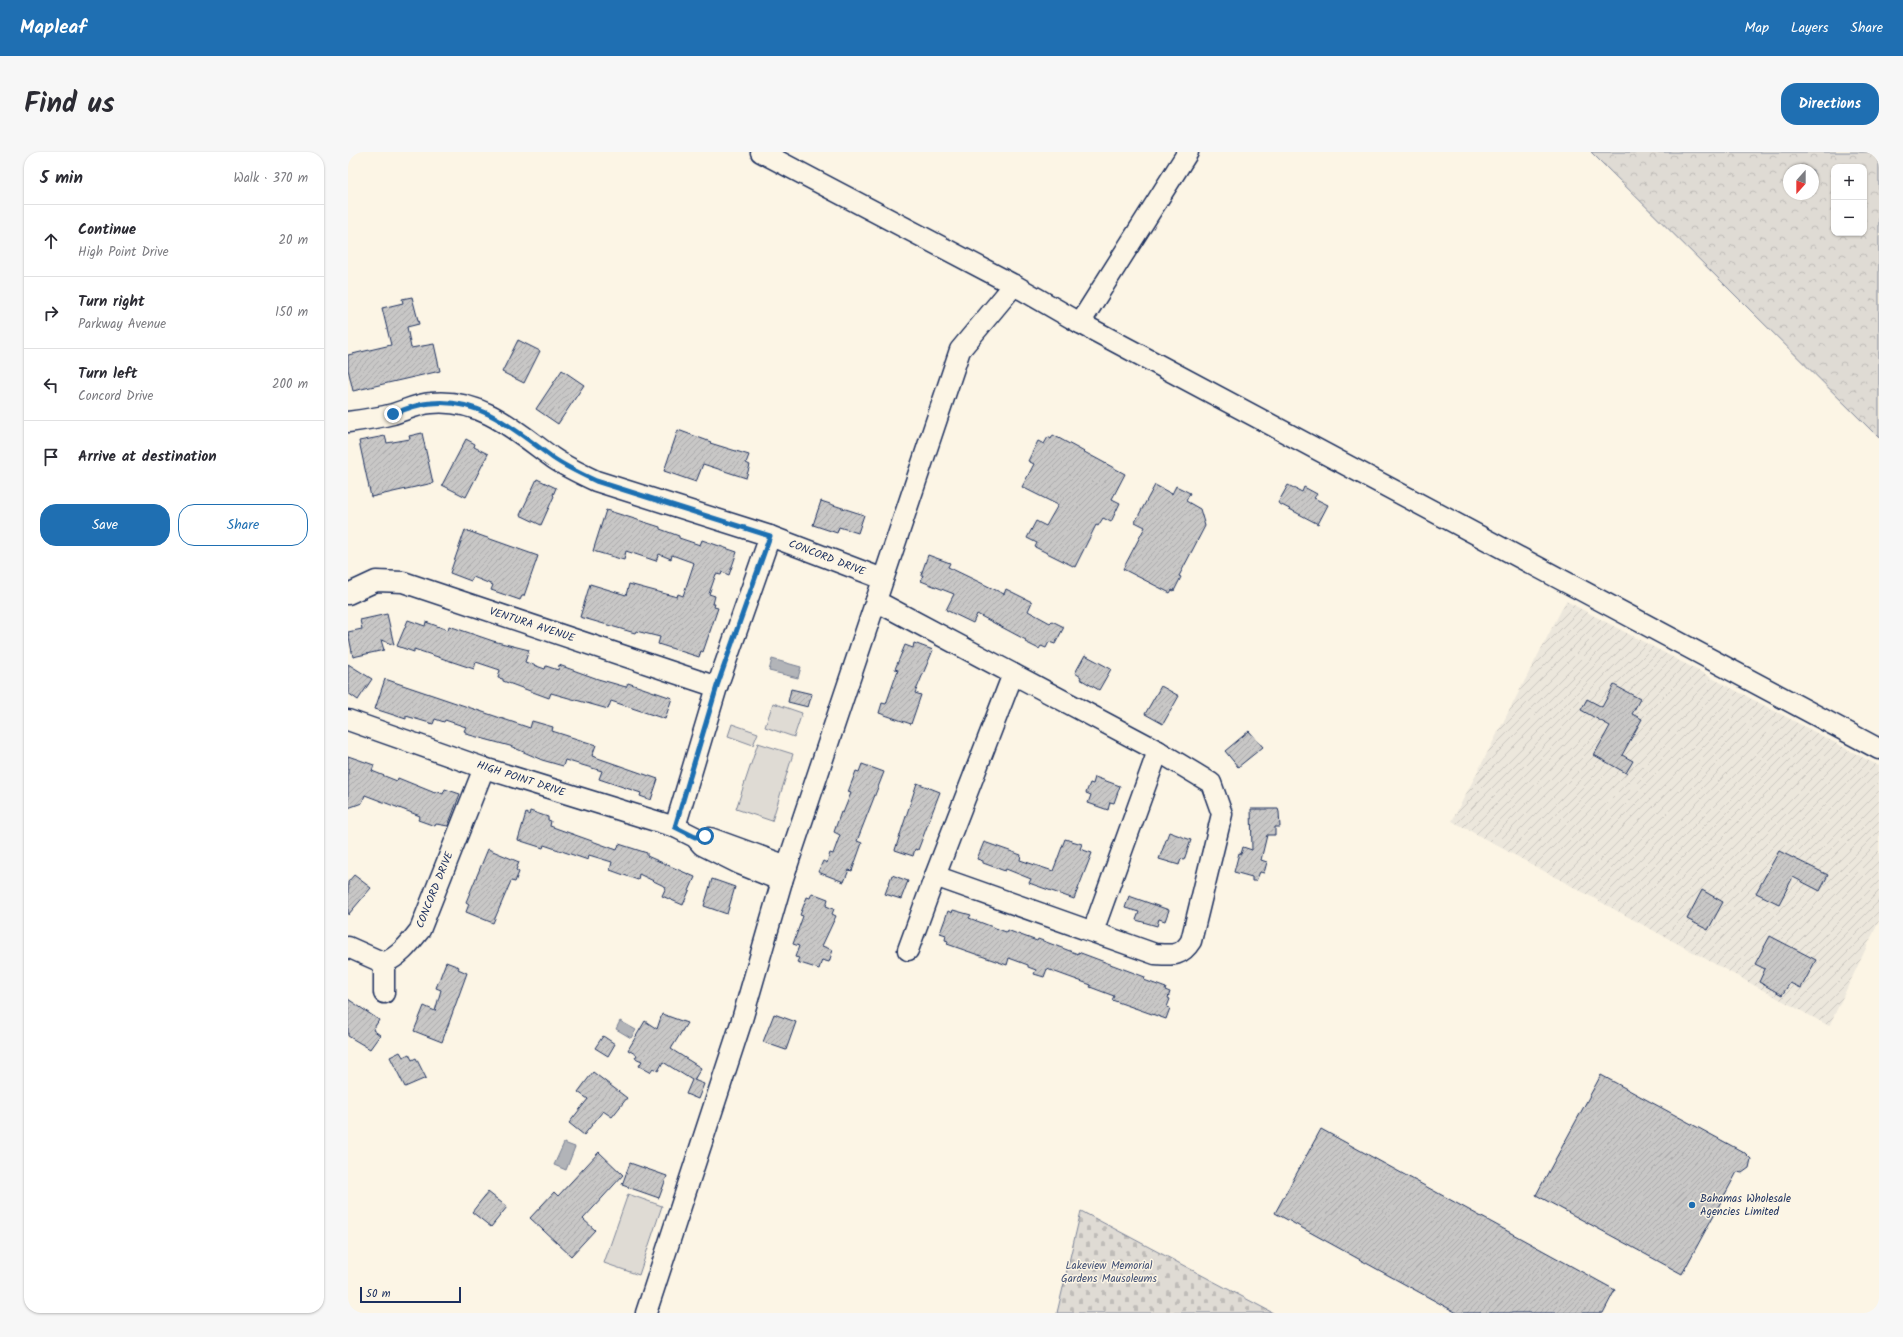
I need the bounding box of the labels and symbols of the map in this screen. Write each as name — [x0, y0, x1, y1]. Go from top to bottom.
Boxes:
north arrow — [1783, 164, 1819, 200]
route end — [384, 405, 402, 423]
street label: CONCORD DRIVE — [786, 535, 869, 581]
street label: VENTURA AVENUE — [487, 603, 578, 648]
street label: HIGH POINT DRIVE — [474, 756, 568, 802]
route start — [696, 827, 714, 845]
street label: CONCORD DRIVE — [411, 848, 459, 931]
place label: Bahamas Wholesale Agencies Limited — [1700, 1190, 1791, 1221]
marker: Bahamas Wholesale Agencies Limited — [1687, 1200, 1697, 1210]
park label: Lakeview Memorial Gardens Mausoleums — [1061, 1257, 1157, 1288]
scale bar — [360, 1285, 461, 1304]

